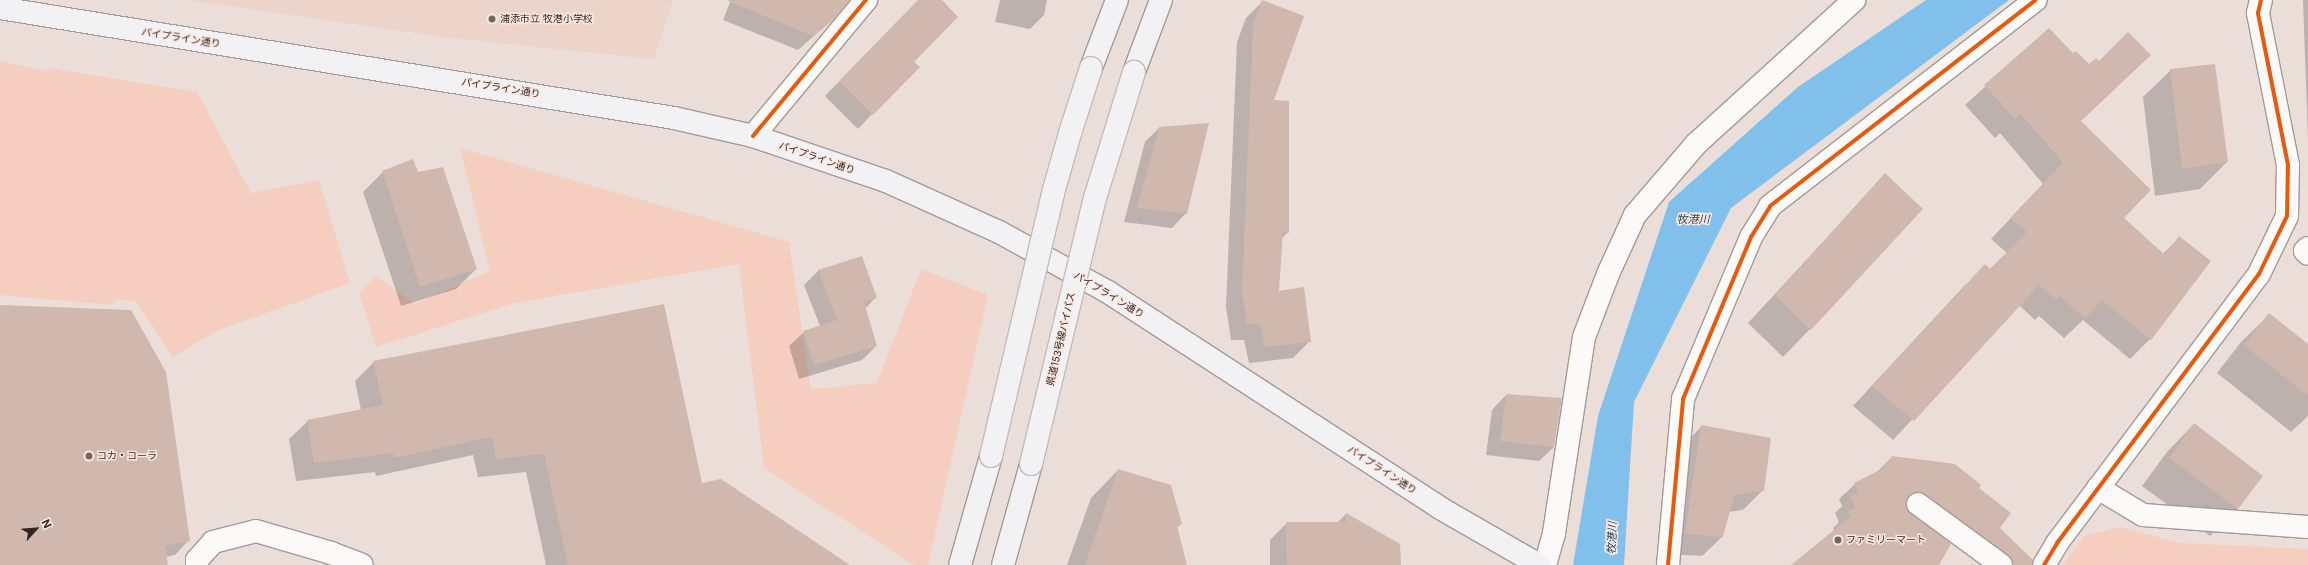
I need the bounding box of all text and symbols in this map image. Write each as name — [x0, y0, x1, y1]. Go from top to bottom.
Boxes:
place label: 浦添市立 牧港小学校 — [500, 13, 593, 25]
marker: 浦添市立 牧港小学校 — [487, 14, 497, 24]
street label: パイプライン通り — [141, 26, 221, 50]
street label: パイプライン通り — [461, 76, 541, 100]
street label: パイプライン通り — [777, 139, 857, 177]
water label: 牧港川 — [1677, 212, 1709, 226]
street label: パイプライン通り — [1072, 269, 1146, 321]
street label: 県道153号線バイパス — [1044, 291, 1078, 387]
street label: パイプライン通り — [1345, 443, 1419, 497]
place label: コカ・コーラ — [97, 450, 157, 462]
marker: コカ・コーラ — [84, 451, 94, 461]
north arrow — [16, 509, 56, 549]
text: N — [39, 517, 55, 531]
water label: 牧港川 — [1605, 521, 1619, 555]
place label: ファミリーマート — [1846, 534, 1926, 546]
marker: ファミリーマート — [1833, 535, 1843, 545]

